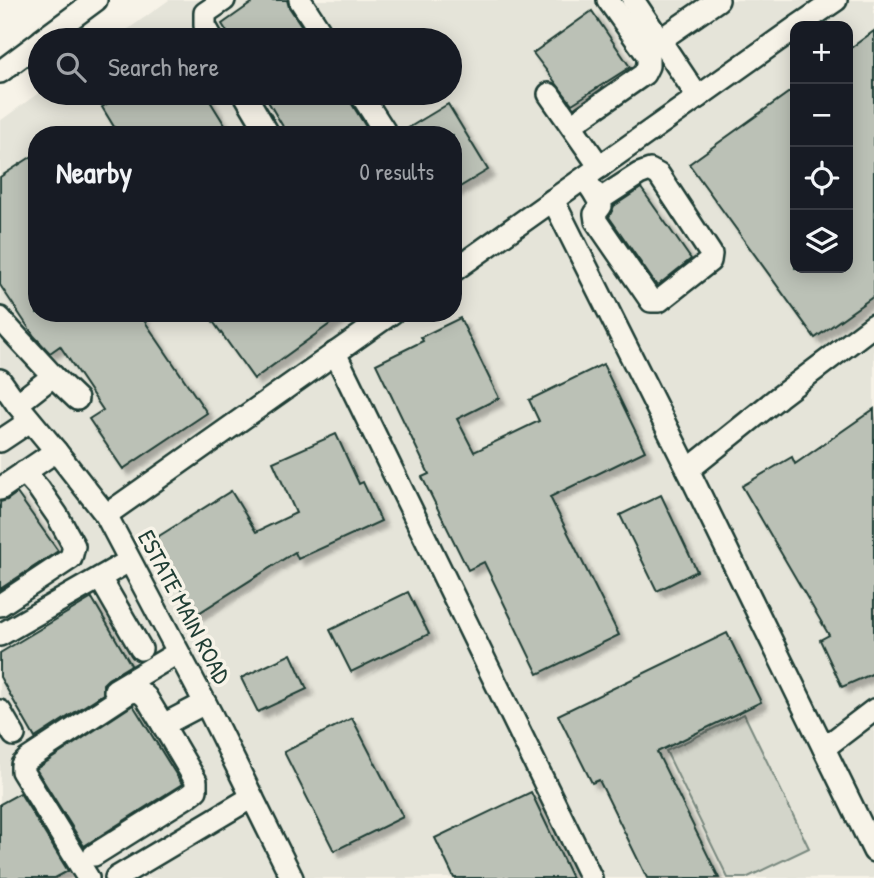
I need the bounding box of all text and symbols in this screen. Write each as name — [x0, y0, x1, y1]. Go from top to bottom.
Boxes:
map controls — [790, 21, 853, 273]
button: + — [790, 21, 853, 84]
search box — [28, 28, 462, 105]
icon: search — [52, 48, 90, 86]
text: Search here — [108, 49, 219, 84]
button: − — [790, 84, 853, 147]
button: locate — [790, 147, 853, 210]
text: Nearby — [56, 152, 132, 192]
text: 0 results — [359, 156, 434, 187]
button: layers — [790, 210, 853, 273]
street label: ESTATE MAIN ROAD — [131, 524, 239, 689]

